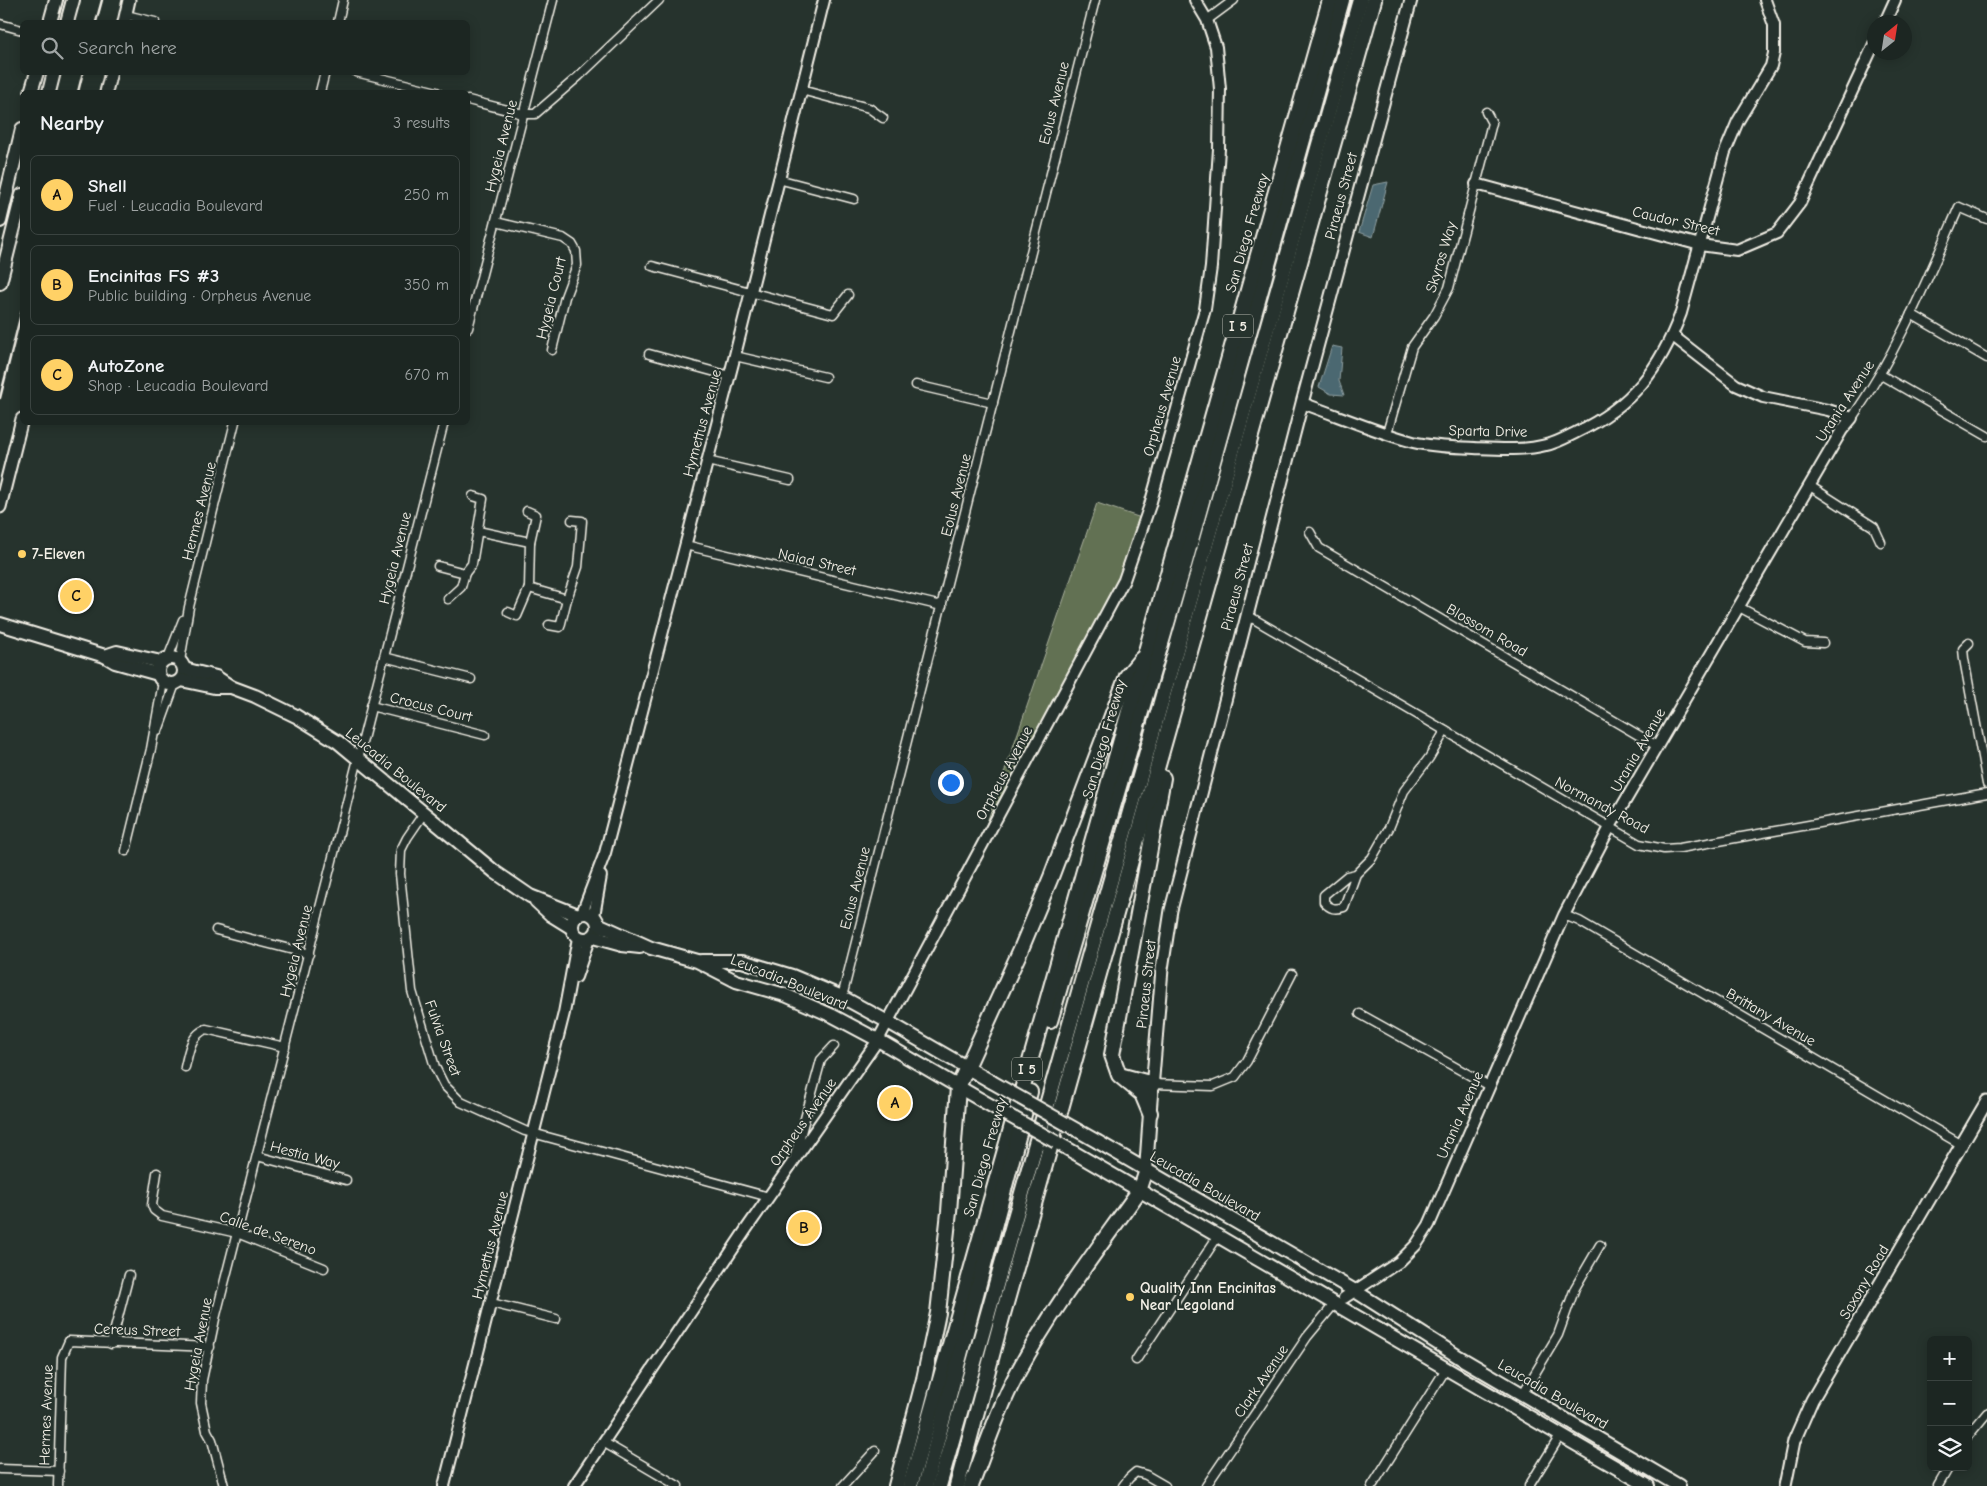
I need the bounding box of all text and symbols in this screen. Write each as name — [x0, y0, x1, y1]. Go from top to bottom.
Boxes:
north arrow — [1867, 15, 1912, 60]
search box — [20, 20, 470, 75]
icon: search — [38, 34, 66, 62]
text: Search here — [78, 37, 177, 59]
street label: Eolus Avenue — [1035, 59, 1073, 146]
street label: Hygeia Avenue — [481, 97, 521, 194]
text: Nearby — [40, 111, 104, 135]
text: 3 results — [393, 114, 450, 132]
street label: Piraeus Street — [1321, 150, 1361, 241]
street label: San Diego Freeway — [1221, 171, 1273, 295]
text: Shell — [88, 175, 127, 197]
text: A — [53, 186, 61, 204]
text: 250 m — [404, 186, 449, 204]
text: Fuel · Leucadia Boulevard — [88, 197, 263, 215]
street label: Caudor Street — [1631, 202, 1722, 240]
street label: Skyros Way — [1422, 219, 1460, 295]
street label: Hygeia Court — [532, 254, 570, 341]
text: Encinitas FS #3 — [88, 265, 219, 287]
text: B — [52, 276, 62, 294]
text: 350 m — [404, 276, 449, 294]
text: Public building · Orpheus Avenue — [88, 287, 311, 305]
road number: I 5 — [1223, 314, 1253, 338]
street label: Orpheus Avenue — [1139, 353, 1185, 458]
text: AutoZone — [88, 355, 164, 377]
street label: Urania Avenue — [1812, 356, 1878, 445]
text: C — [52, 366, 62, 384]
text: 670 m — [404, 366, 449, 384]
street label: Hymettus Avenue — [679, 367, 725, 479]
text: Shop · Leucadia Boulevard — [88, 377, 269, 395]
street label: Sparta Drive — [1448, 421, 1528, 441]
street label: Eolus Avenue — [937, 451, 975, 538]
street label: Hermes Avenue — [178, 459, 220, 562]
street label: Hygeia Avenue — [375, 509, 415, 606]
street label: Piraeus Street — [1217, 541, 1257, 632]
street label: Naiad Street — [776, 544, 858, 580]
place label: 7-Eleven — [32, 545, 85, 563]
marker: 7-Eleven — [16, 548, 28, 560]
pin: C — [60, 577, 92, 615]
street label: Blossom Road — [1443, 600, 1531, 660]
street label: San Diego Freeway — [1078, 677, 1130, 801]
street label: Crocus Court — [388, 688, 475, 726]
street label: Urania Avenue — [1607, 704, 1670, 795]
street label: Orpheus Avenue — [972, 723, 1037, 823]
street label: Leucadia Boulevard — [342, 724, 450, 816]
your location — [938, 770, 964, 796]
street label: Normandy Road — [1552, 773, 1652, 837]
street label: Eolus Avenue — [836, 844, 874, 931]
street label: Hygeia Avenue — [276, 902, 316, 999]
street label: Piraeus Street — [1132, 938, 1160, 1029]
street label: Leucadia Boulevard — [728, 950, 850, 1014]
street label: Brittany Avenue — [1723, 984, 1819, 1050]
street label: Fulvia Street — [421, 998, 465, 1079]
road number: I 5 — [1012, 1058, 1042, 1080]
street label: Urania Avenue — [1433, 1068, 1488, 1162]
street label: Orpheus Avenue — [766, 1074, 840, 1170]
pin: A — [879, 1084, 911, 1122]
street label: San Diego Freeway — [959, 1095, 1011, 1219]
street label: Hestia Way — [268, 1137, 342, 1173]
street label: Leucadia Boulevard — [1147, 1147, 1263, 1225]
street label: Hymettus Avenue — [468, 1189, 512, 1301]
street label: Calle de Sereno — [217, 1207, 319, 1259]
pin: B — [788, 1209, 820, 1247]
street label: Saxony Road — [1835, 1241, 1893, 1323]
place label: Quality Inn Encinitas Near Legoland — [1140, 1279, 1276, 1314]
marker: Quality Inn Encinitas Near Legoland — [1124, 1291, 1136, 1303]
street label: Hygeia Avenue — [180, 1295, 216, 1392]
street label: Cereus Street — [94, 1319, 181, 1341]
map controls — [1927, 1336, 1972, 1471]
button: + — [1927, 1336, 1972, 1381]
street label: Clark Avenue — [1230, 1341, 1292, 1421]
street label: Leucadia Boulevard — [1495, 1355, 1611, 1433]
street label: Hermes Avenue — [35, 1364, 57, 1466]
button: − — [1927, 1381, 1972, 1426]
button: layers — [1927, 1426, 1972, 1471]

